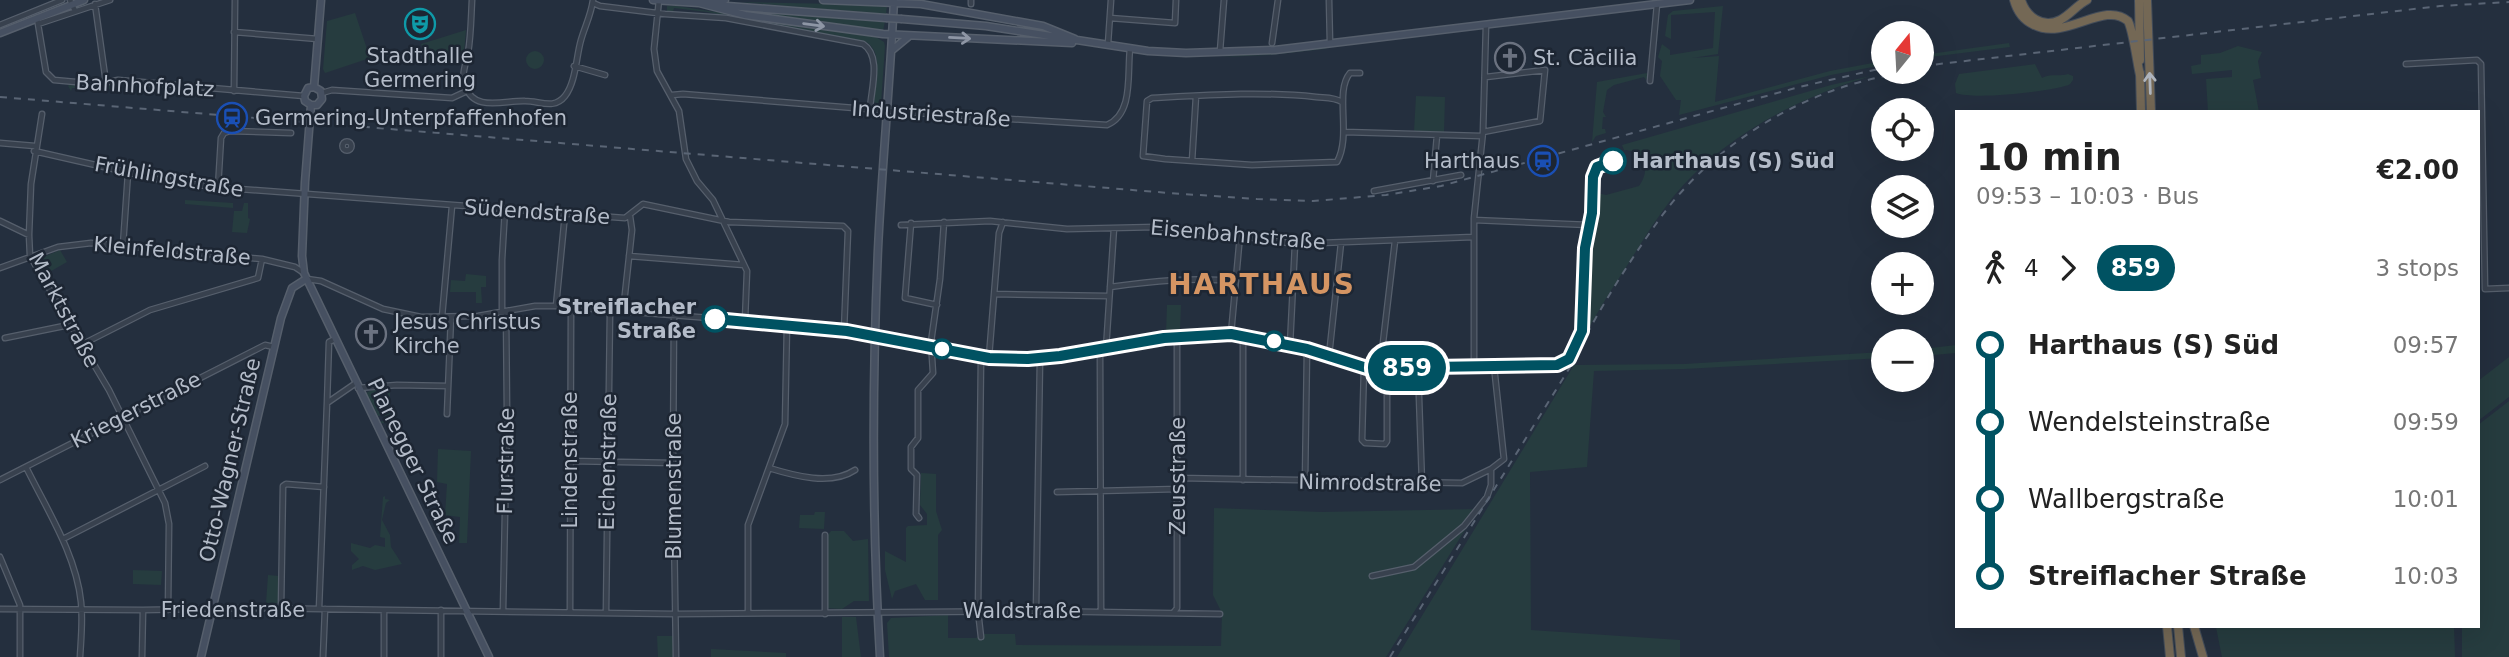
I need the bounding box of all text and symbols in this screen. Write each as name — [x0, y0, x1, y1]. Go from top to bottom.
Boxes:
theatre icon: Stadthalle Germering — [403, 7, 437, 41]
one-way arrow — [802, 18, 825, 31]
north arrow — [1871, 21, 1934, 84]
map controls — [1871, 21, 1934, 392]
one-way arrow — [949, 32, 972, 45]
church icon: St. Cäcilia — [1493, 41, 1527, 75]
place label: Stadthalle Germering — [364, 44, 476, 92]
place label: St. Cäcilia — [1533, 46, 1637, 70]
street label: Bahnhofplatz — [75, 70, 215, 102]
one-way arrow — [2144, 72, 2157, 95]
street label: Industriestraße — [851, 96, 1011, 132]
button: locate — [1871, 98, 1934, 161]
station icon: Germering-Unterpfaffenhofen — [215, 101, 249, 135]
place label: Germering-Unterpfaffenhofen — [255, 106, 567, 130]
text: 10 min — [1976, 135, 2122, 179]
station icon: Harthaus — [1526, 144, 1560, 178]
marker: Harthaus (S) Süd — [1600, 148, 1626, 174]
place label: Harthaus — [1424, 149, 1520, 173]
place label: Harthaus (S) Süd — [1632, 149, 1835, 173]
street label: Frühlingstraße — [93, 152, 245, 202]
text: €2.00 — [2377, 155, 2459, 185]
button: layers — [1871, 175, 1934, 238]
text: 09:53 – 10:03 · Bus — [1976, 183, 2199, 209]
street label: Südendstraße — [463, 195, 611, 229]
street label: Eisenbahnstraße — [1149, 215, 1327, 255]
street label: Kleinfeldstraße — [92, 232, 252, 270]
street label: Marktstraße — [24, 248, 104, 372]
icon: walk — [1976, 249, 2014, 287]
icon: forward — [2049, 249, 2087, 287]
button: + — [1871, 252, 1934, 315]
text: 859 — [2111, 254, 2161, 282]
text: 4 — [2024, 255, 2039, 281]
text: 3 stops — [2375, 255, 2459, 281]
district label: HARTHAUS — [1168, 268, 1356, 301]
place label: Streiflacher Straße — [557, 295, 697, 343]
marker: Streiflacher Straße — [702, 306, 728, 332]
place label: Jesus Christus Kirche — [392, 310, 541, 358]
church icon: Jesus Christus Kirche — [354, 317, 388, 351]
button: − — [1871, 329, 1934, 392]
text: Harthaus (S) Süd — [2028, 330, 2279, 360]
unlabelled marker — [1264, 331, 1284, 351]
text: 09:57 — [2393, 332, 2459, 358]
unlabelled marker — [932, 339, 952, 359]
line badge: 859 — [1367, 345, 1447, 391]
text: 859 — [1382, 354, 1432, 382]
street label: Otto-Wagner-Straße — [195, 356, 265, 564]
street label: Kriegerstraße — [67, 367, 205, 453]
street label: Planegger Straße — [362, 374, 464, 548]
street label: Lindenstraße — [558, 391, 582, 529]
street label: Eichenstraße — [595, 393, 621, 531]
street label: Flurstraße — [493, 407, 519, 515]
text: Wendelsteinstraße — [2028, 407, 2271, 437]
text: 09:59 — [2393, 409, 2459, 435]
street label: Blumenstraße — [662, 412, 686, 560]
street label: Zeusstraße — [1166, 417, 1190, 535]
street label: Nimrodstraße — [1298, 470, 1442, 496]
text: Wallbergstraße — [2028, 484, 2224, 514]
text: 10:01 — [2393, 486, 2459, 512]
text: Streiflacher Straße — [2028, 561, 2307, 591]
text: 10:03 — [2393, 563, 2459, 589]
street label: Friedenstraße — [161, 598, 305, 622]
street label: Waldstraße — [963, 599, 1081, 623]

